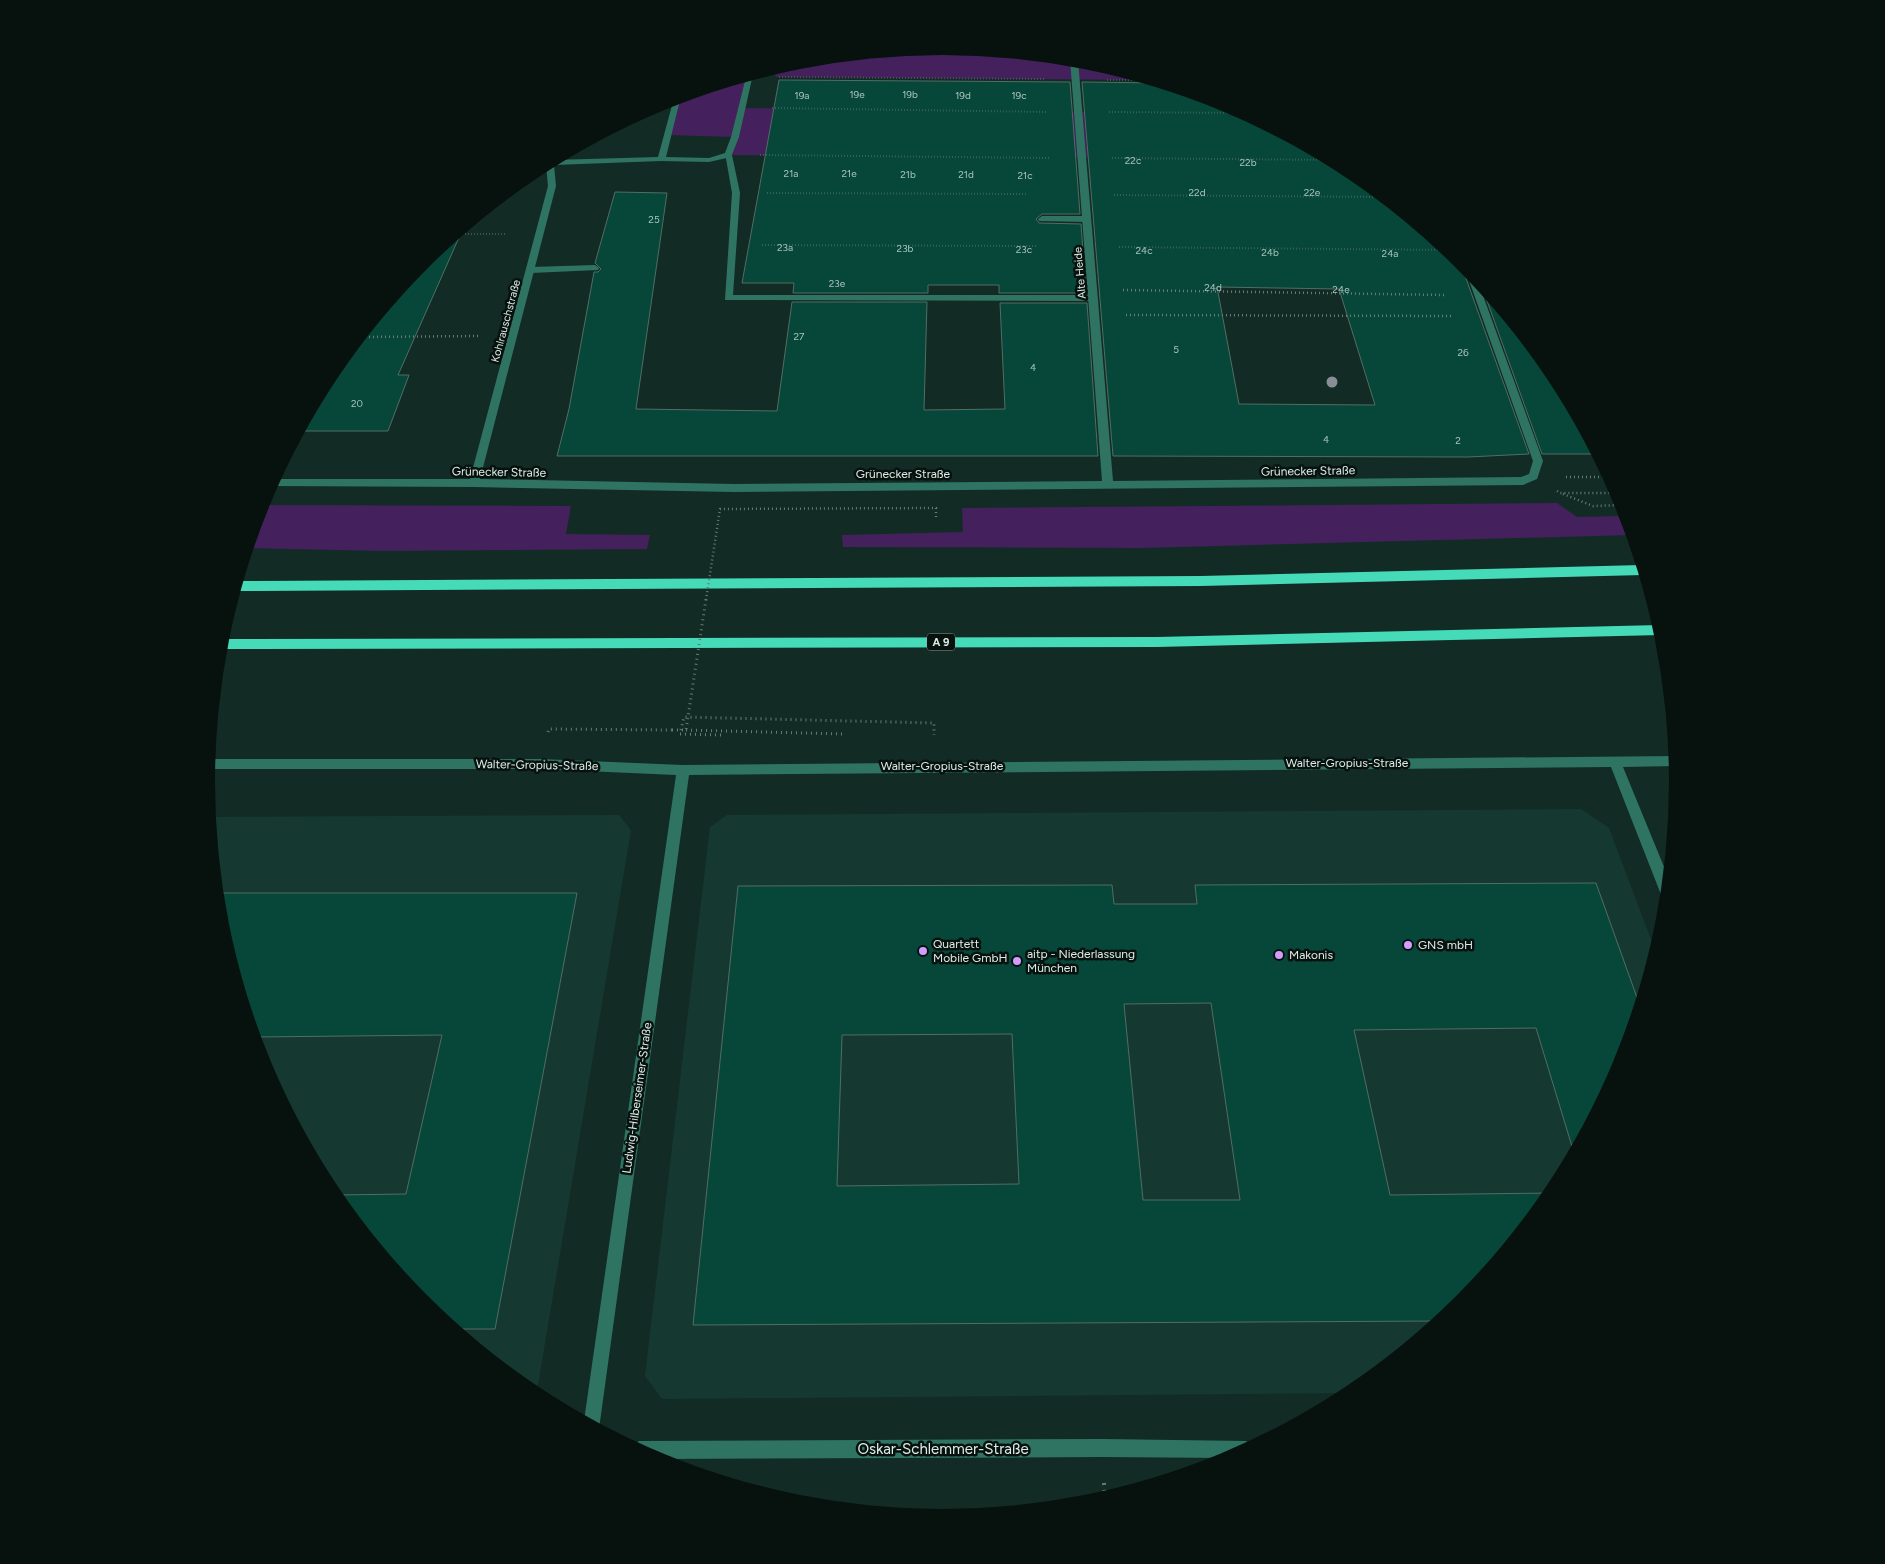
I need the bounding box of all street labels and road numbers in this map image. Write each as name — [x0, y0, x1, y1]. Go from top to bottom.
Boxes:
street label: Alte Heide — [1071, 247, 1089, 299]
street label: Kohlrauschstraße — [489, 278, 523, 364]
street label: Grünecker Straße — [1261, 463, 1356, 479]
street label: Grünecker Straße — [452, 464, 547, 480]
street label: Grünecker Straße — [856, 467, 951, 481]
road number: A 9 — [927, 634, 955, 650]
street label: Walter-Gropius-Straße — [1286, 756, 1409, 770]
street label: Walter-Gropius-Straße — [476, 757, 599, 773]
street label: Walter-Gropius-Straße — [881, 759, 1004, 773]
street label: Ludwig-Hilberseimer-Straße — [619, 1021, 655, 1174]
street label: Oskar-Schlemmer-Straße — [857, 1440, 1029, 1458]

